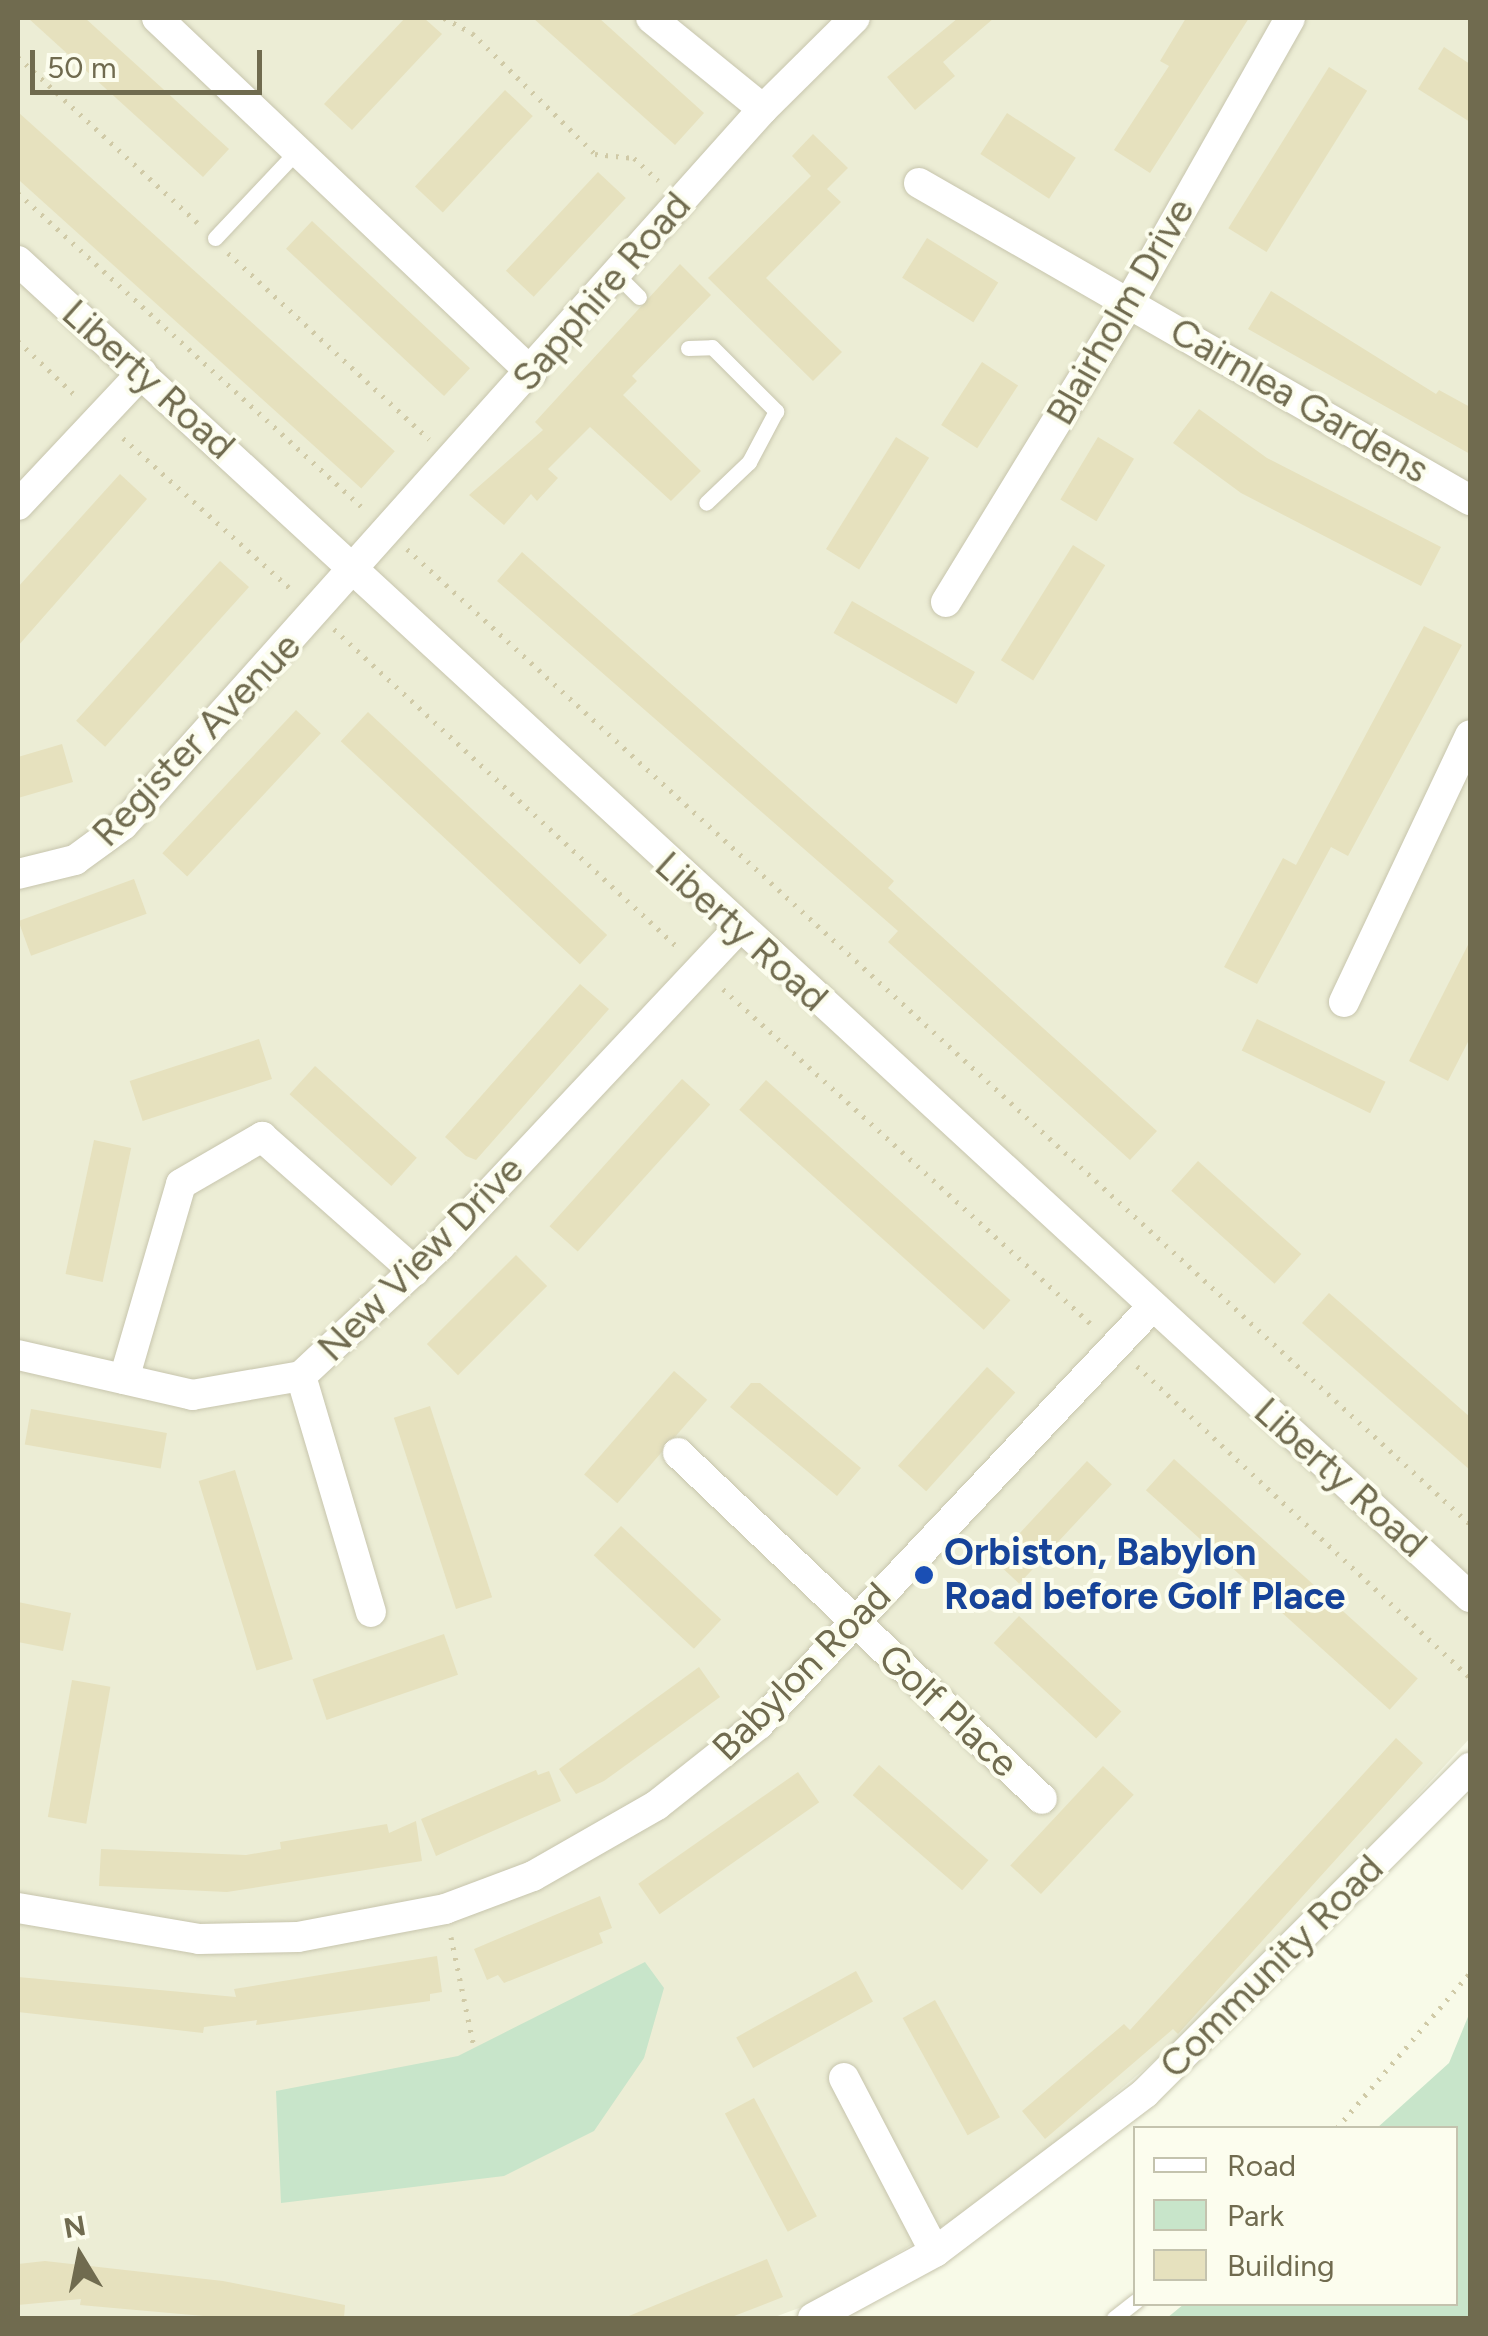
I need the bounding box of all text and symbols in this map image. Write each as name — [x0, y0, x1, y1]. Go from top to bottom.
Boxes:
scale bar — [35, 30, 268, 92]
text: 50 m — [47, 49, 116, 86]
street label: Sapphire Road — [503, 183, 701, 401]
street label: Blairholm Drive — [1038, 191, 1204, 433]
street label: Liberty Road — [53, 291, 243, 469]
street label: Cairnlea Gardens — [1162, 309, 1436, 493]
street label: Register Avenue — [84, 624, 310, 856]
street label: Liberty Road — [646, 843, 836, 1021]
street label: New View Drive — [309, 1147, 533, 1371]
street label: Liberty Road — [1245, 1389, 1435, 1567]
place label: Orbiston, Babylon Road before Golf Place — [944, 1530, 1345, 1620]
marker: Orbiston, Babylon Road before Golf Place — [913, 1564, 935, 1586]
street label: Babylon Road — [704, 1574, 900, 1770]
street label: Golf Place — [869, 1635, 1027, 1787]
street label: Community Road — [1151, 1846, 1393, 2088]
legend — [1133, 2126, 1458, 2306]
text: Road — [1227, 2147, 1296, 2184]
text: Park — [1227, 2197, 1284, 2234]
north arrow — [30, 2206, 130, 2306]
text: N — [61, 2208, 88, 2245]
text: Building — [1227, 2247, 1335, 2284]

